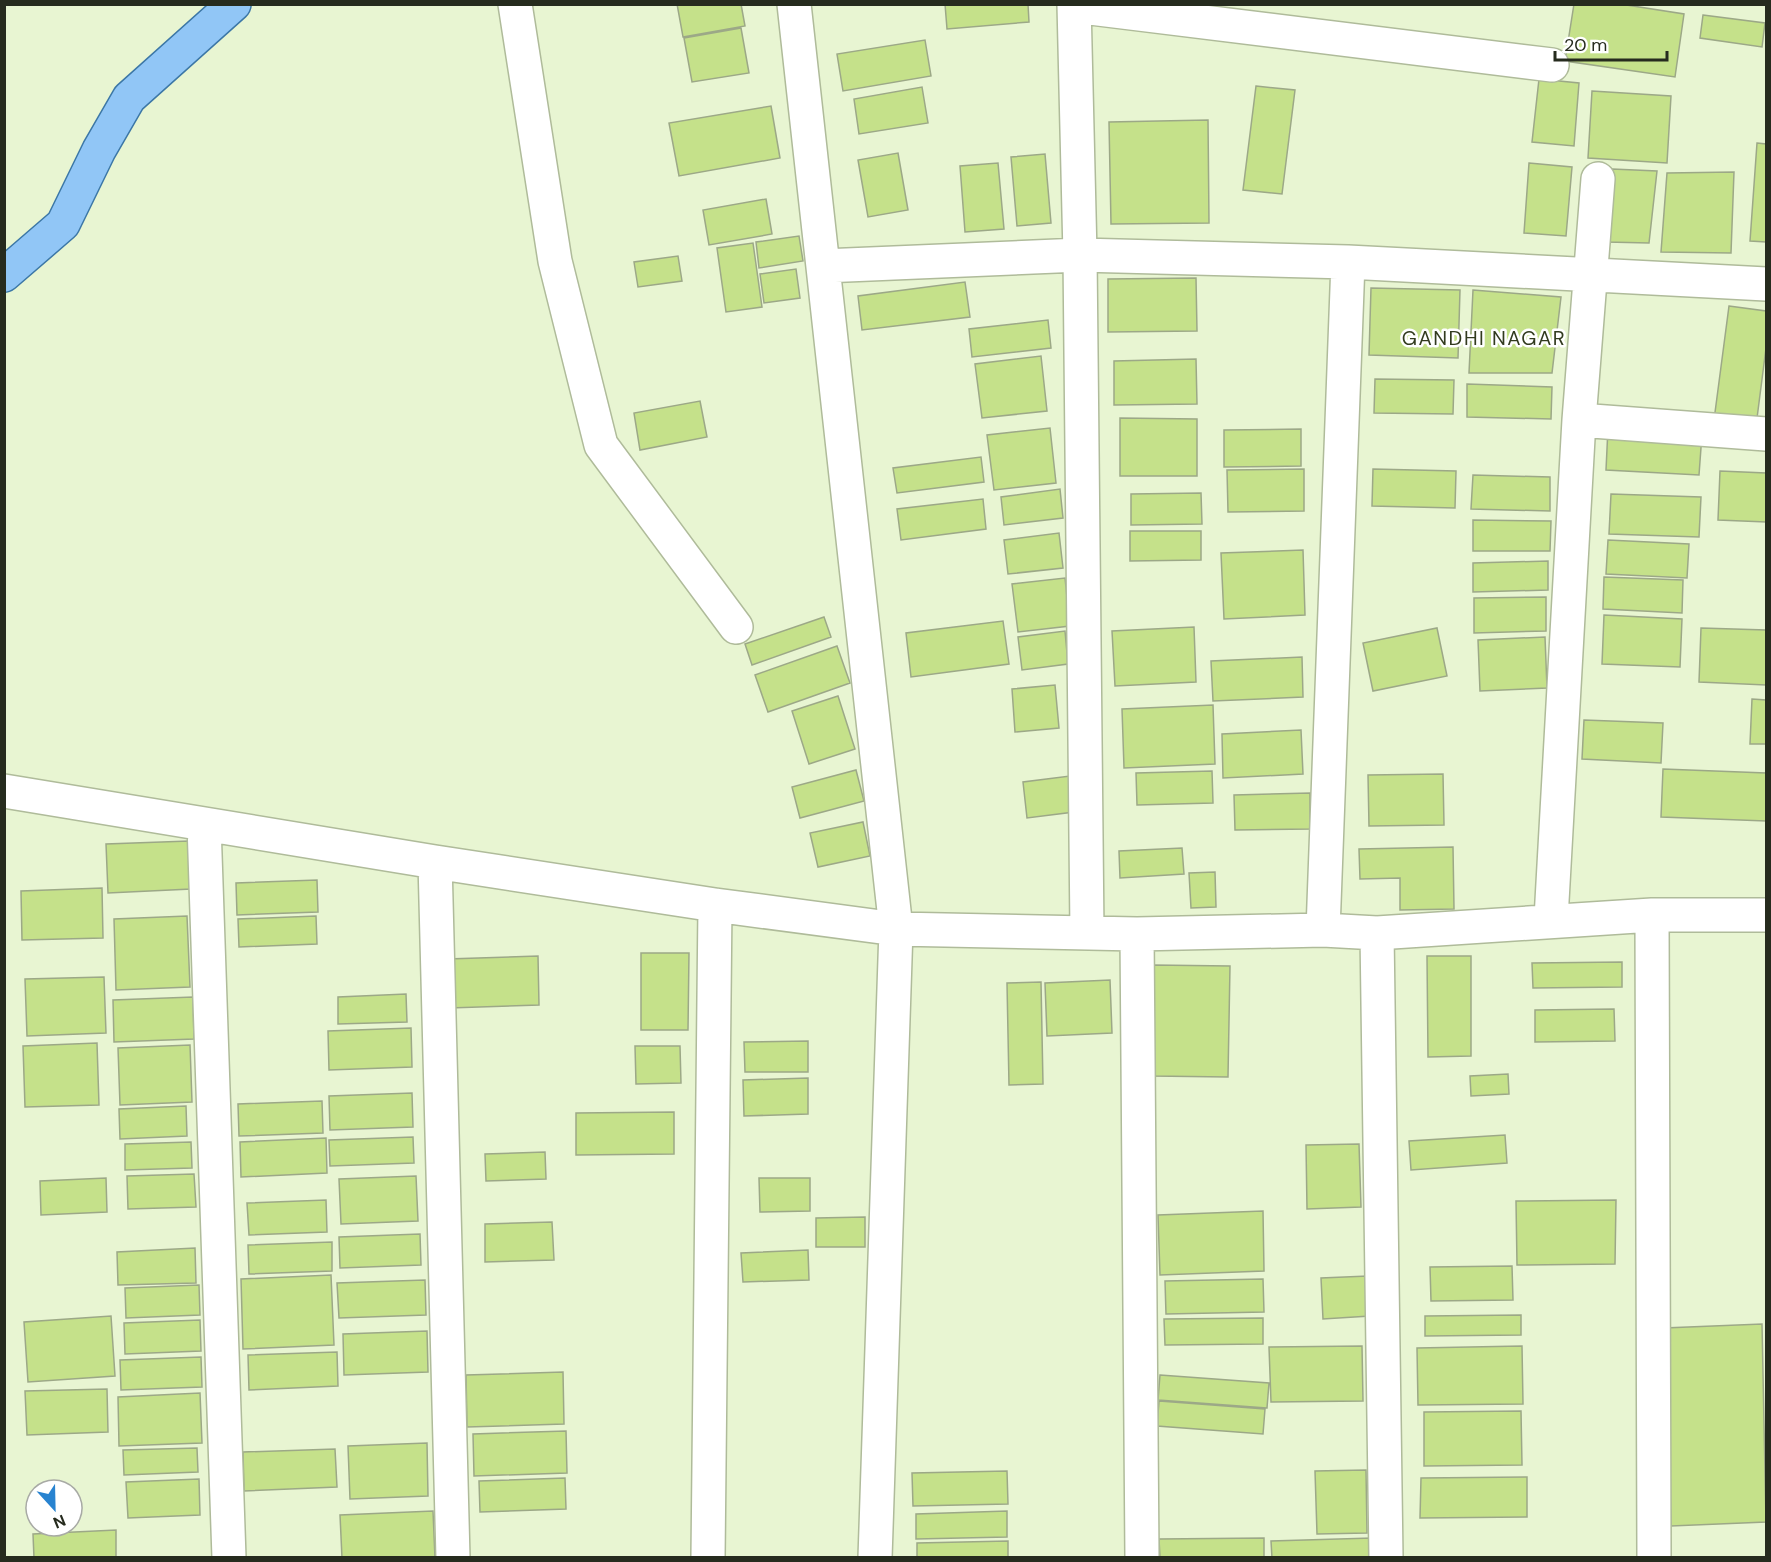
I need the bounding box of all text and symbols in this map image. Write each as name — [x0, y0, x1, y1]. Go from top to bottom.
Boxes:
scale bar — [1555, 24, 1668, 62]
text: 20 m — [1564, 33, 1607, 57]
district label: GANDHI NAGAR — [1402, 325, 1566, 351]
north arrow — [24, 1478, 84, 1538]
text: N — [50, 1510, 69, 1533]

